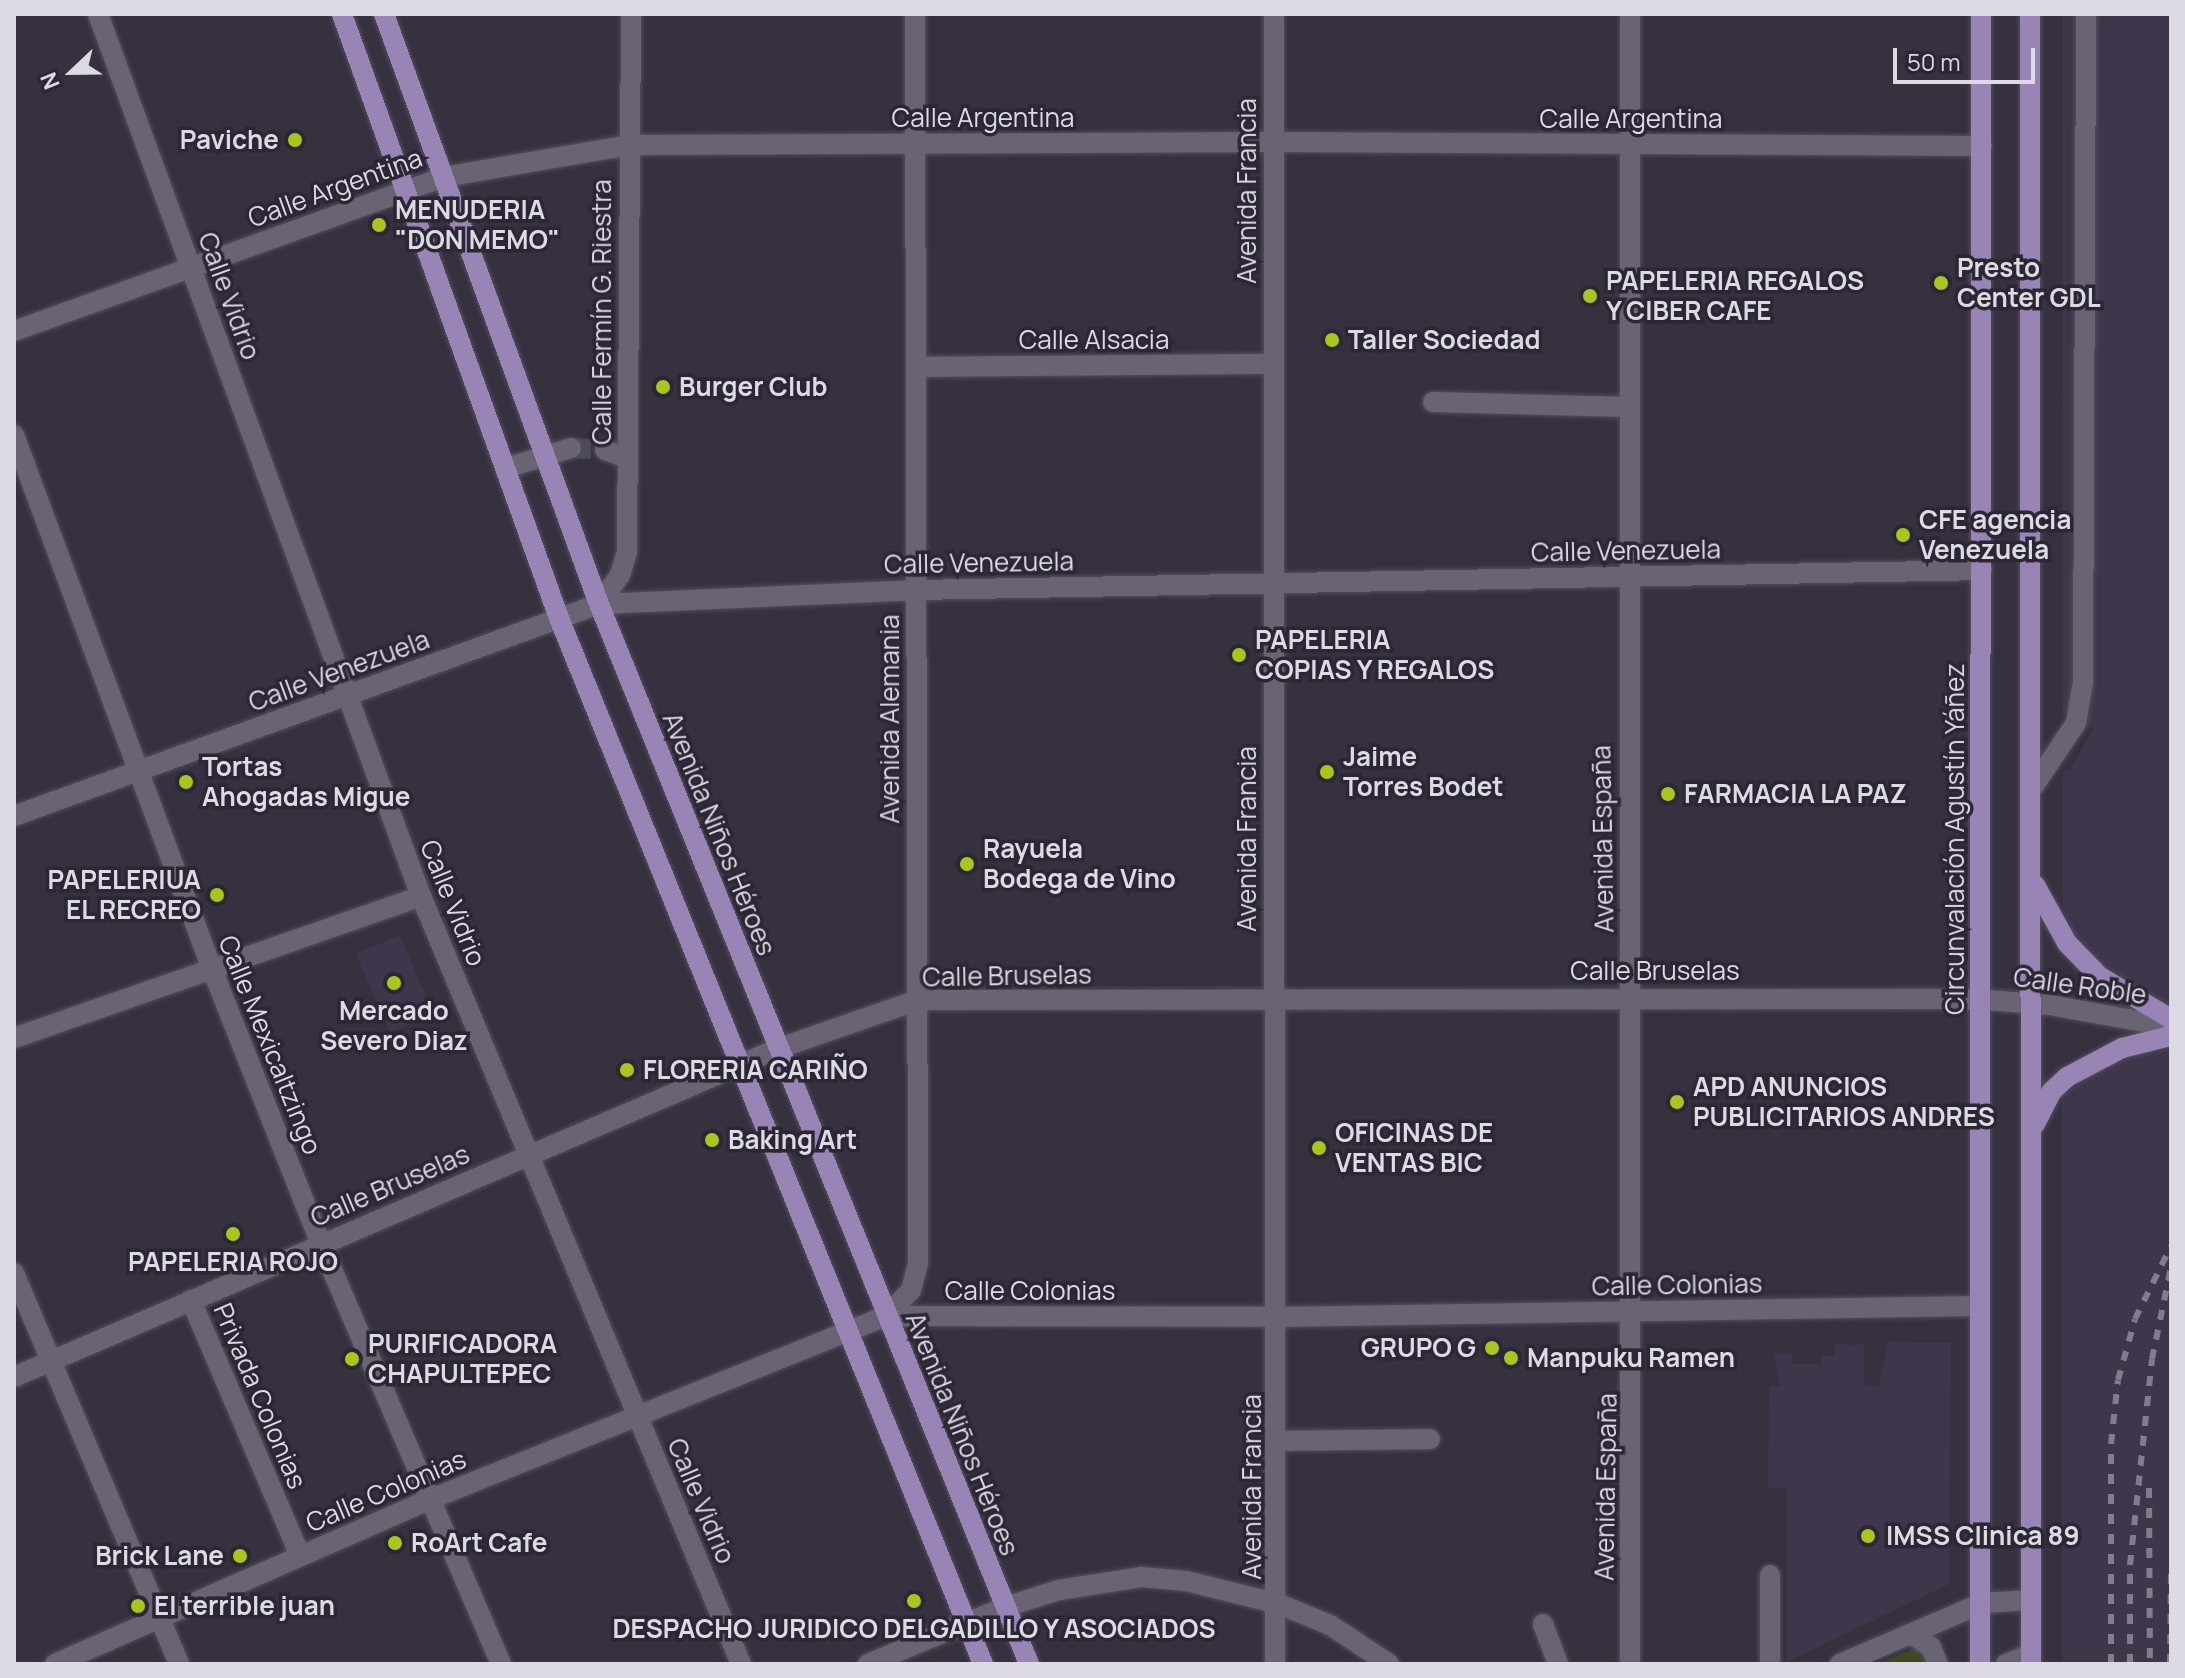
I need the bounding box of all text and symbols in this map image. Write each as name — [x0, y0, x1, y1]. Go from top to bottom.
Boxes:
north arrow — [32, 32, 112, 112]
scale bar — [1897, 32, 2039, 82]
text: 50 m — [1907, 45, 1961, 78]
text: N — [33, 68, 67, 94]
street label: Avenida Francia — [1231, 98, 1263, 284]
street label: Calle Argentina — [892, 102, 1074, 134]
street label: Calle Argentina — [1540, 103, 1722, 135]
place label: Paviche — [180, 124, 279, 156]
marker: Paviche — [286, 131, 304, 149]
street label: Calle Argentina — [244, 142, 426, 234]
street label: Calle Fermín G. Riestra — [586, 179, 618, 445]
place label: MENUDERIA "DON MEMO" — [395, 194, 560, 256]
marker: MENUDERIA "DON MEMO" — [370, 216, 388, 234]
street label: Calle Vidrio — [192, 228, 266, 364]
place label: Presto Center GDL — [1957, 252, 2101, 314]
place label: PAPELERIA REGALOS Y CIBER CAFE — [1606, 265, 1864, 326]
marker: Presto Center GDL — [1932, 274, 1950, 292]
marker: PAPELERIA REGALOS Y CIBER CAFE — [1581, 287, 1599, 305]
street label: Calle Alsacia — [1019, 324, 1169, 356]
place label: Taller Sociedad — [1348, 324, 1540, 356]
marker: Taller Sociedad — [1323, 331, 1341, 349]
place label: Burger Club — [679, 371, 828, 403]
marker: Burger Club — [654, 378, 672, 396]
place label: CFE agencia Venezuela — [1919, 504, 2071, 566]
marker: CFE agencia Venezuela — [1894, 526, 1912, 544]
street label: Calle Venezuela — [1531, 534, 1721, 568]
street label: Calle Venezuela — [884, 546, 1074, 580]
street label: Avenida Alemania — [874, 614, 906, 824]
street label: Calle Venezuela — [244, 624, 434, 718]
place label: PAPELERIA COPIAS Y REGALOS — [1255, 624, 1495, 686]
marker: PAPELERIA COPIAS Y REGALOS — [1230, 646, 1248, 664]
street label: Circunvalación Agustín Yáñez — [1939, 663, 1971, 1015]
street label: Avenida Niños Héroes — [656, 708, 782, 960]
place label: Jaime Torres Bodet — [1343, 741, 1504, 802]
street label: Avenida España — [1586, 745, 1620, 933]
street label: Avenida Francia — [1231, 746, 1263, 932]
place label: Tortas Ahogadas Migue — [202, 751, 411, 812]
marker: Jaime Torres Bodet — [1318, 763, 1336, 781]
marker: Tortas Ahogadas Migue — [177, 773, 195, 791]
place label: FARMACIA LA PAZ — [1684, 778, 1907, 810]
marker: FARMACIA LA PAZ — [1659, 785, 1677, 803]
place label: Rayuela Bodega de Vino — [983, 833, 1176, 894]
street label: Calle Vidrio — [414, 835, 492, 971]
marker: Rayuela Bodega de Vino — [958, 855, 976, 873]
place label: PAPELERIUA EL RECREO — [48, 864, 201, 926]
marker: PAPELERIUA EL RECREO — [208, 886, 226, 904]
street label: Calle Mexicaltzingo — [212, 931, 328, 1159]
street label: Calle Bruselas — [1570, 955, 1740, 987]
street label: Calle Bruselas — [922, 959, 1092, 993]
street label: Calle Roble — [2011, 961, 2149, 1011]
marker: Mercado Severo Diaz — [385, 974, 403, 992]
place label: Mercado Severo Diaz — [320, 995, 468, 1056]
place label: FLORERIA CARIÑO — [643, 1054, 868, 1086]
marker: FLORERIA CARIÑO — [618, 1061, 636, 1079]
place label: APD ANUNCIOS PUBLICITARIOS ANDRES — [1693, 1071, 1995, 1132]
marker: APD ANUNCIOS PUBLICITARIOS ANDRES — [1668, 1093, 1686, 1111]
place label: OFICINAS DE VENTAS BIC — [1335, 1117, 1493, 1178]
place label: Baking Art — [728, 1124, 857, 1156]
marker: Baking Art — [703, 1131, 721, 1149]
street label: Calle Bruselas — [306, 1139, 474, 1233]
marker: OFICINAS DE VENTAS BIC — [1310, 1139, 1328, 1157]
marker: PAPELERIA ROJO — [224, 1225, 242, 1243]
place label: PAPELERIA ROJO — [128, 1246, 338, 1278]
street label: Calle Colonias — [1591, 1268, 1763, 1302]
street label: Calle Colonias — [945, 1275, 1115, 1307]
street label: Privada Colonias — [207, 1299, 313, 1493]
street label: Avenida Niños Héroes — [899, 1308, 1025, 1560]
place label: PURIFICADORA CHAPULTEPEC — [368, 1328, 557, 1390]
place label: GRUPO G — [1361, 1332, 1476, 1364]
marker: GRUPO G — [1483, 1339, 1501, 1357]
place label: Manpuku Ramen — [1527, 1342, 1735, 1374]
marker: Manpuku Ramen — [1502, 1349, 1520, 1367]
marker: PURIFICADORA CHAPULTEPEC — [343, 1350, 361, 1368]
street label: Avenida España — [1589, 1393, 1623, 1581]
street label: Avenida Francia — [1236, 1394, 1268, 1580]
street label: Calle Vidrio — [661, 1434, 741, 1568]
street label: Calle Colonias — [301, 1443, 471, 1539]
place label: IMSS Clinica 89 — [1886, 1520, 2080, 1552]
marker: IMSS Clinica 89 — [1857, 1525, 1879, 1547]
place label: RoArt Cafe — [411, 1527, 547, 1559]
marker: RoArt Cafe — [386, 1534, 404, 1552]
place label: Brick Lane — [95, 1540, 224, 1572]
marker: Brick Lane — [231, 1547, 249, 1565]
place label: El terrible juan — [154, 1590, 335, 1622]
marker: DESPACHO JURIDICO DELGADILLO Y ASOCIADOS — [905, 1592, 923, 1610]
marker: El terrible juan — [129, 1597, 147, 1615]
place label: DESPACHO JURIDICO DELGADILLO Y ASOCIADOS — [612, 1613, 1216, 1645]

